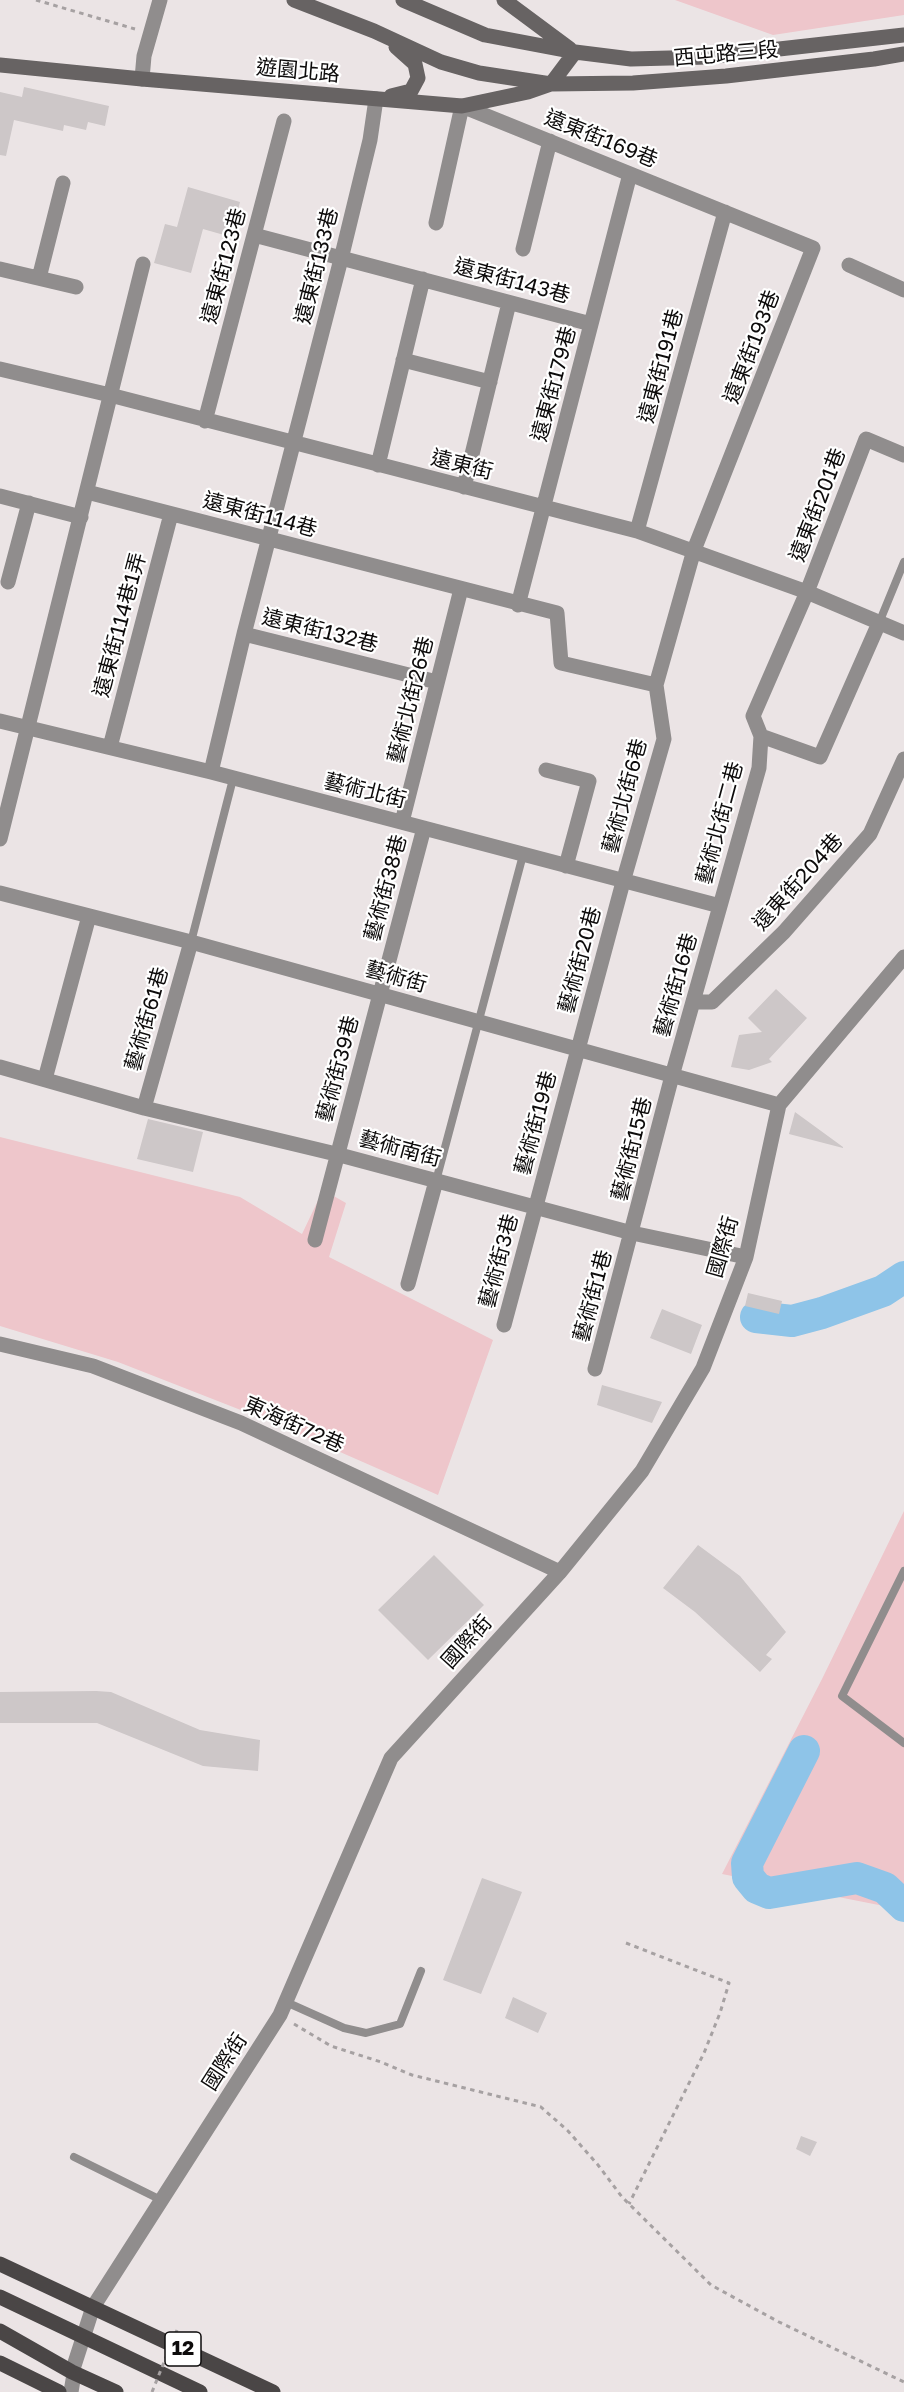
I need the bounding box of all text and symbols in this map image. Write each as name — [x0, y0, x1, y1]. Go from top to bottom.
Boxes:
street label: 西屯路三段 — [673, 37, 779, 71]
street label: 遊園北路 — [255, 55, 341, 87]
street label: 遠東街169巷 — [541, 105, 661, 173]
street label: 遠東街123巷 — [196, 205, 252, 327]
street label: 遠東街133巷 — [290, 205, 344, 327]
street label: 遠東街143巷 — [451, 253, 573, 309]
street label: 遠東街193巷 — [719, 287, 785, 407]
street label: 遠東街191巷 — [634, 306, 688, 426]
street label: 遠東街179巷 — [527, 324, 581, 444]
street label: 遠東街 — [428, 445, 496, 485]
street label: 遠東街201巷 — [785, 445, 851, 565]
street label: 遠東街114巷 — [200, 488, 320, 542]
street label: 遠東街114巷1弄 — [89, 550, 151, 700]
street label: 遠東街132巷 — [259, 604, 381, 658]
street label: 藝術北街26巷 — [383, 634, 439, 766]
street label: 藝術北街6巷 — [598, 736, 652, 856]
street label: 藝術北街二巷 — [692, 759, 748, 887]
street label: 藝術北街 — [321, 769, 409, 813]
street label: 遠東街204巷 — [748, 828, 848, 936]
street label: 藝術街38巷 — [360, 832, 412, 944]
street label: 藝術街20巷 — [554, 904, 606, 1016]
street label: 藝術街16巷 — [649, 930, 703, 1040]
street label: 藝術街 — [362, 956, 430, 998]
street label: 藝術街61巷 — [120, 964, 174, 1074]
street label: 藝術街39巷 — [312, 1013, 364, 1125]
street label: 藝術街19巷 — [510, 1068, 562, 1178]
street label: 藝術街15巷 — [607, 1094, 657, 1204]
street label: 藝術南街 — [356, 1126, 444, 1172]
street label: 藝術街3巷 — [474, 1211, 524, 1311]
street label: 國際街 — [702, 1213, 744, 1281]
street label: 藝術街1巷 — [569, 1247, 617, 1345]
street label: 東海街72巷 — [240, 1392, 348, 1458]
street label: 國際街 — [437, 1610, 497, 1674]
street label: 國際街 — [197, 2029, 253, 2095]
road number: 12 — [165, 2332, 201, 2366]

